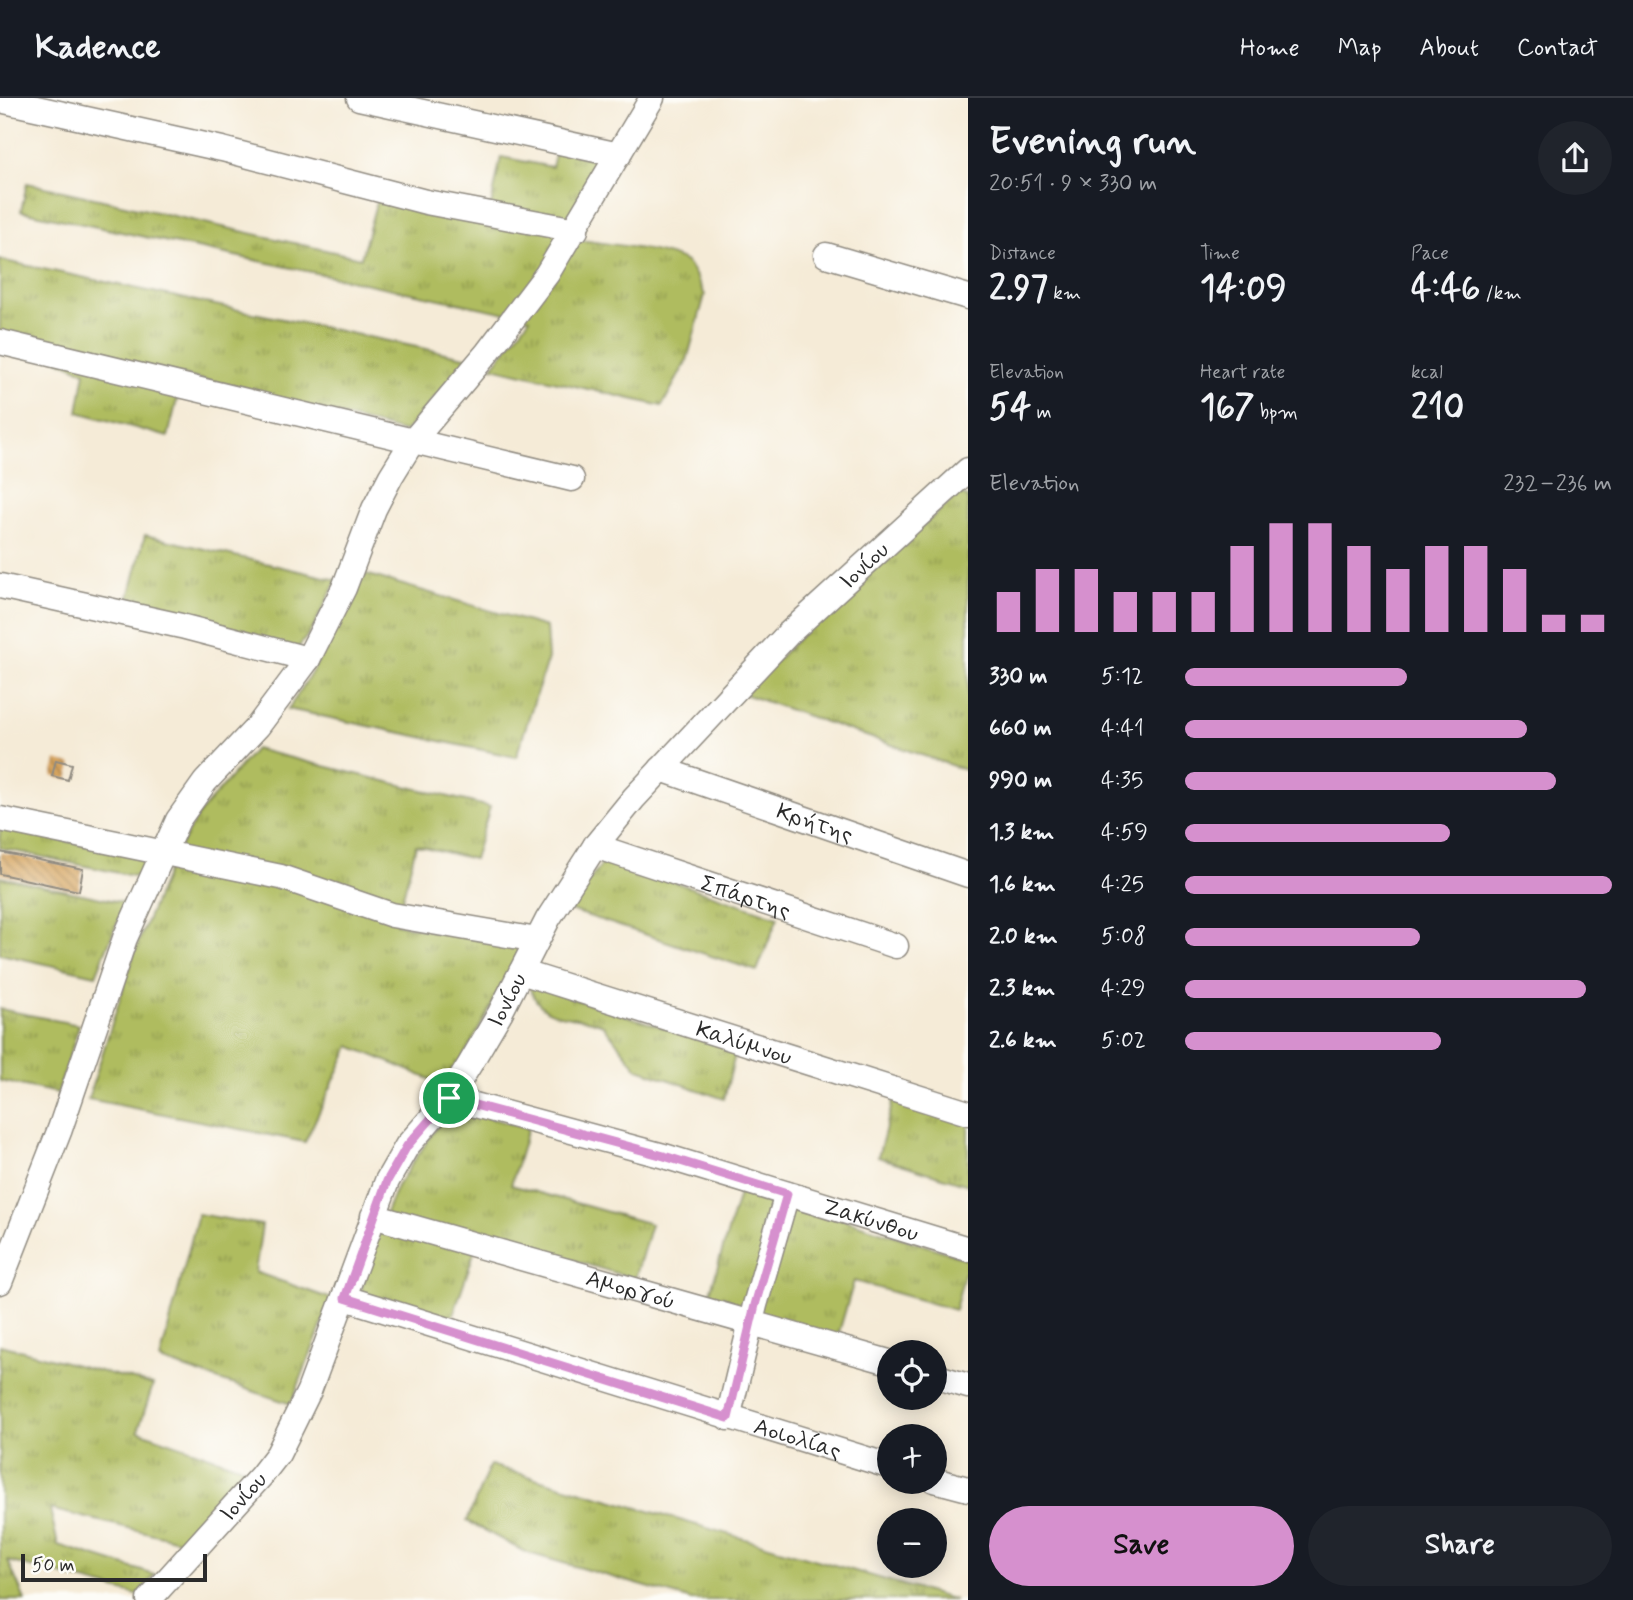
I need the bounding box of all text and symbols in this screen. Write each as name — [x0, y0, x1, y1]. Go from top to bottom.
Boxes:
text: Kadence — [35, 26, 161, 70]
text: Home — [1240, 33, 1300, 64]
text: Map — [1338, 33, 1382, 64]
text: About — [1420, 33, 1479, 64]
text: Contact — [1517, 33, 1598, 64]
text: Evening run — [989, 118, 1196, 167]
button: share — [1538, 121, 1612, 195]
text: 20:51 · 9 × 330 m — [989, 169, 1157, 199]
text: Distance — [989, 241, 1056, 266]
text: Time — [1200, 241, 1240, 266]
text: Pace — [1411, 241, 1449, 266]
text: 2.97 — [989, 266, 1048, 312]
text: 14:09 — [1200, 266, 1287, 312]
text: 4:46 — [1411, 266, 1480, 312]
text: km — [1048, 281, 1081, 306]
text: /km — [1480, 281, 1522, 306]
text: Elevation — [989, 360, 1064, 385]
text: Heart rate — [1200, 360, 1285, 385]
text: kcal — [1411, 360, 1443, 385]
text: 54 — [989, 385, 1031, 431]
text: 167 — [1200, 385, 1255, 431]
text: 210 — [1411, 385, 1464, 431]
text: m — [1031, 400, 1052, 425]
text: bpm — [1255, 400, 1298, 425]
text: Elevation — [989, 469, 1080, 499]
text: 232–236 m — [1503, 469, 1612, 499]
street label: Ιονίου — [834, 536, 896, 597]
text: 330 m — [989, 662, 1047, 692]
text: 5:12 — [1101, 662, 1143, 692]
text: 660 m — [989, 714, 1052, 744]
text: 4:41 — [1101, 714, 1144, 744]
text: 990 m — [989, 766, 1052, 796]
text: 4:35 — [1101, 766, 1143, 796]
street label: Κρήτης — [772, 797, 857, 851]
text: 1.3 km — [989, 818, 1054, 848]
text: 4:59 — [1101, 818, 1148, 848]
street label: Σπάρτης — [696, 869, 794, 927]
text: 1.6 km — [989, 870, 1056, 900]
text: 4:25 — [1101, 870, 1144, 900]
text: 2.0 km — [989, 922, 1058, 952]
text: 5:08 — [1101, 922, 1146, 952]
street label: Ιονίου — [482, 969, 535, 1034]
text: 2.3 km — [989, 974, 1055, 1004]
text: 4:29 — [1101, 974, 1146, 1004]
street label: Καλύμνου — [692, 1015, 795, 1073]
text: 2.6 km — [989, 1026, 1057, 1056]
text: 5:02 — [1101, 1026, 1146, 1056]
pin — [419, 1068, 479, 1128]
icon: arrive — [430, 1079, 468, 1117]
street label: Ζακύνθου — [819, 1192, 922, 1250]
street label: Αμοργού — [582, 1264, 678, 1318]
map controls — [877, 1340, 947, 1578]
button: locate — [877, 1340, 947, 1410]
street label: Αοιολίας — [750, 1412, 845, 1467]
button: + — [877, 1424, 947, 1494]
street label: Ιονίου — [214, 1466, 275, 1529]
button: Save — [989, 1506, 1294, 1586]
button: Share — [1308, 1506, 1612, 1586]
button: − — [877, 1508, 947, 1578]
scale bar — [21, 1551, 206, 1583]
text: 50 m — [32, 1553, 75, 1578]

